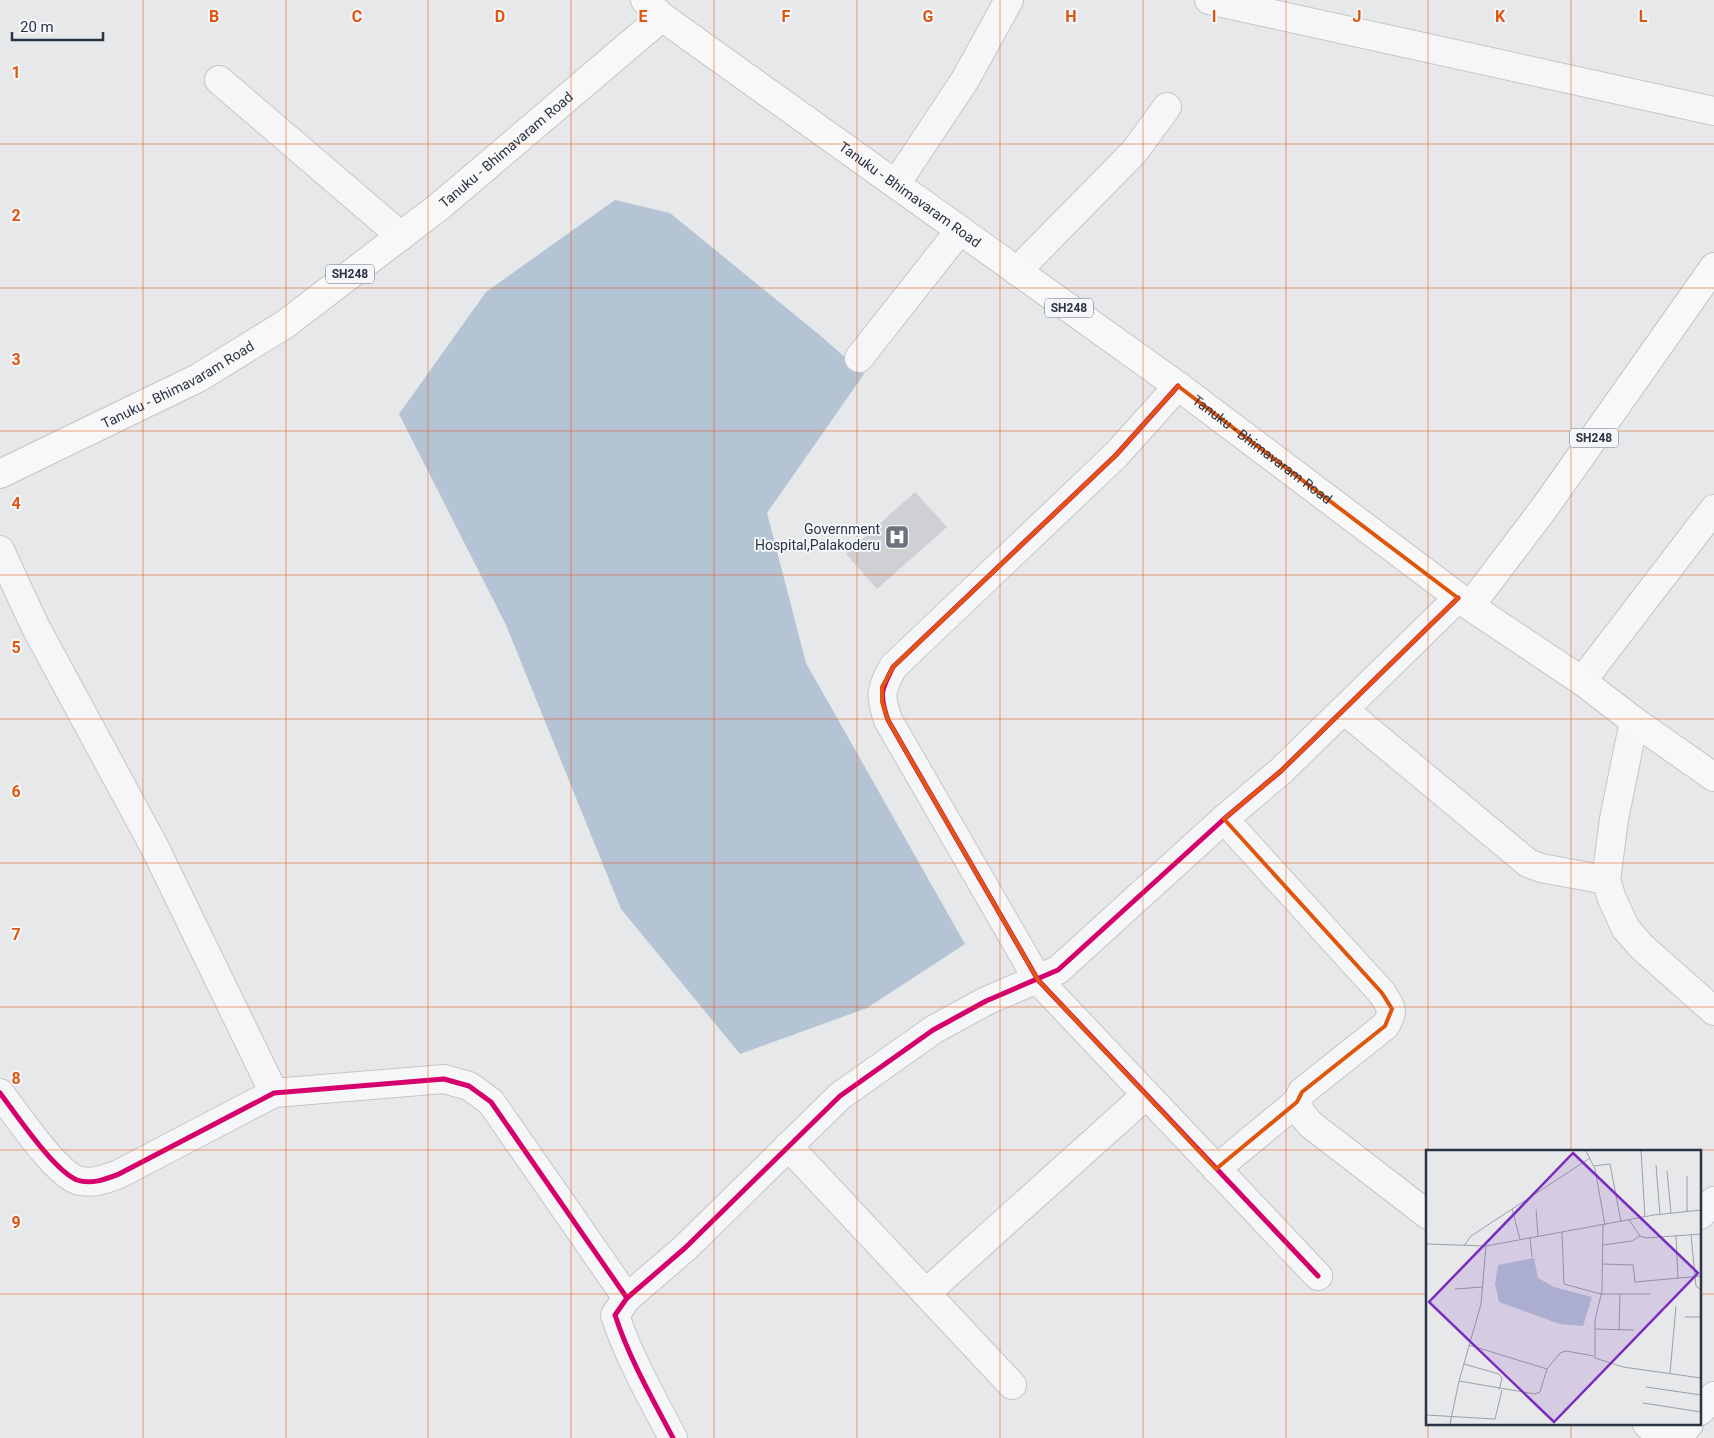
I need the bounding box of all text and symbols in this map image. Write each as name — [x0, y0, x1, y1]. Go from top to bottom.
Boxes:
text: B — [209, 7, 219, 26]
text: C — [352, 7, 362, 26]
text: D — [495, 7, 505, 26]
text: E — [639, 7, 648, 26]
text: F — [782, 7, 791, 26]
text: G — [923, 7, 934, 26]
text: H — [1065, 7, 1077, 26]
text: I — [1212, 7, 1216, 26]
text: J — [1353, 7, 1361, 26]
text: K — [1495, 7, 1506, 26]
text: L — [1639, 7, 1648, 26]
scale bar — [12, 10, 104, 42]
text: 20 m — [20, 18, 54, 36]
text: 1 — [11, 63, 21, 82]
street label: Tanuku - Bhimavaram Road — [436, 88, 576, 211]
street label: Tanuku - Bhimavaram Road — [836, 138, 984, 250]
text: 2 — [11, 206, 21, 225]
road number: SH248 — [326, 264, 374, 284]
road number: SH248 — [1045, 298, 1093, 318]
street label: Tanuku - Bhimavaram Road — [99, 338, 257, 432]
text: 3 — [11, 350, 21, 369]
street label: Tanuku - Bhimavaram Road — [1189, 392, 1335, 507]
road number: SH248 — [1570, 428, 1618, 448]
text: 4 — [11, 494, 21, 513]
place label: Government Hospital,Palakoderu — [755, 521, 880, 553]
hospital icon: Government Hospital,Palakoderu — [884, 524, 910, 550]
text: 5 — [11, 638, 21, 657]
text: 6 — [11, 782, 21, 801]
text: 7 — [11, 925, 21, 944]
text: 8 — [11, 1069, 21, 1088]
inset map — [1426, 1150, 1702, 1426]
text: 9 — [11, 1213, 21, 1232]

